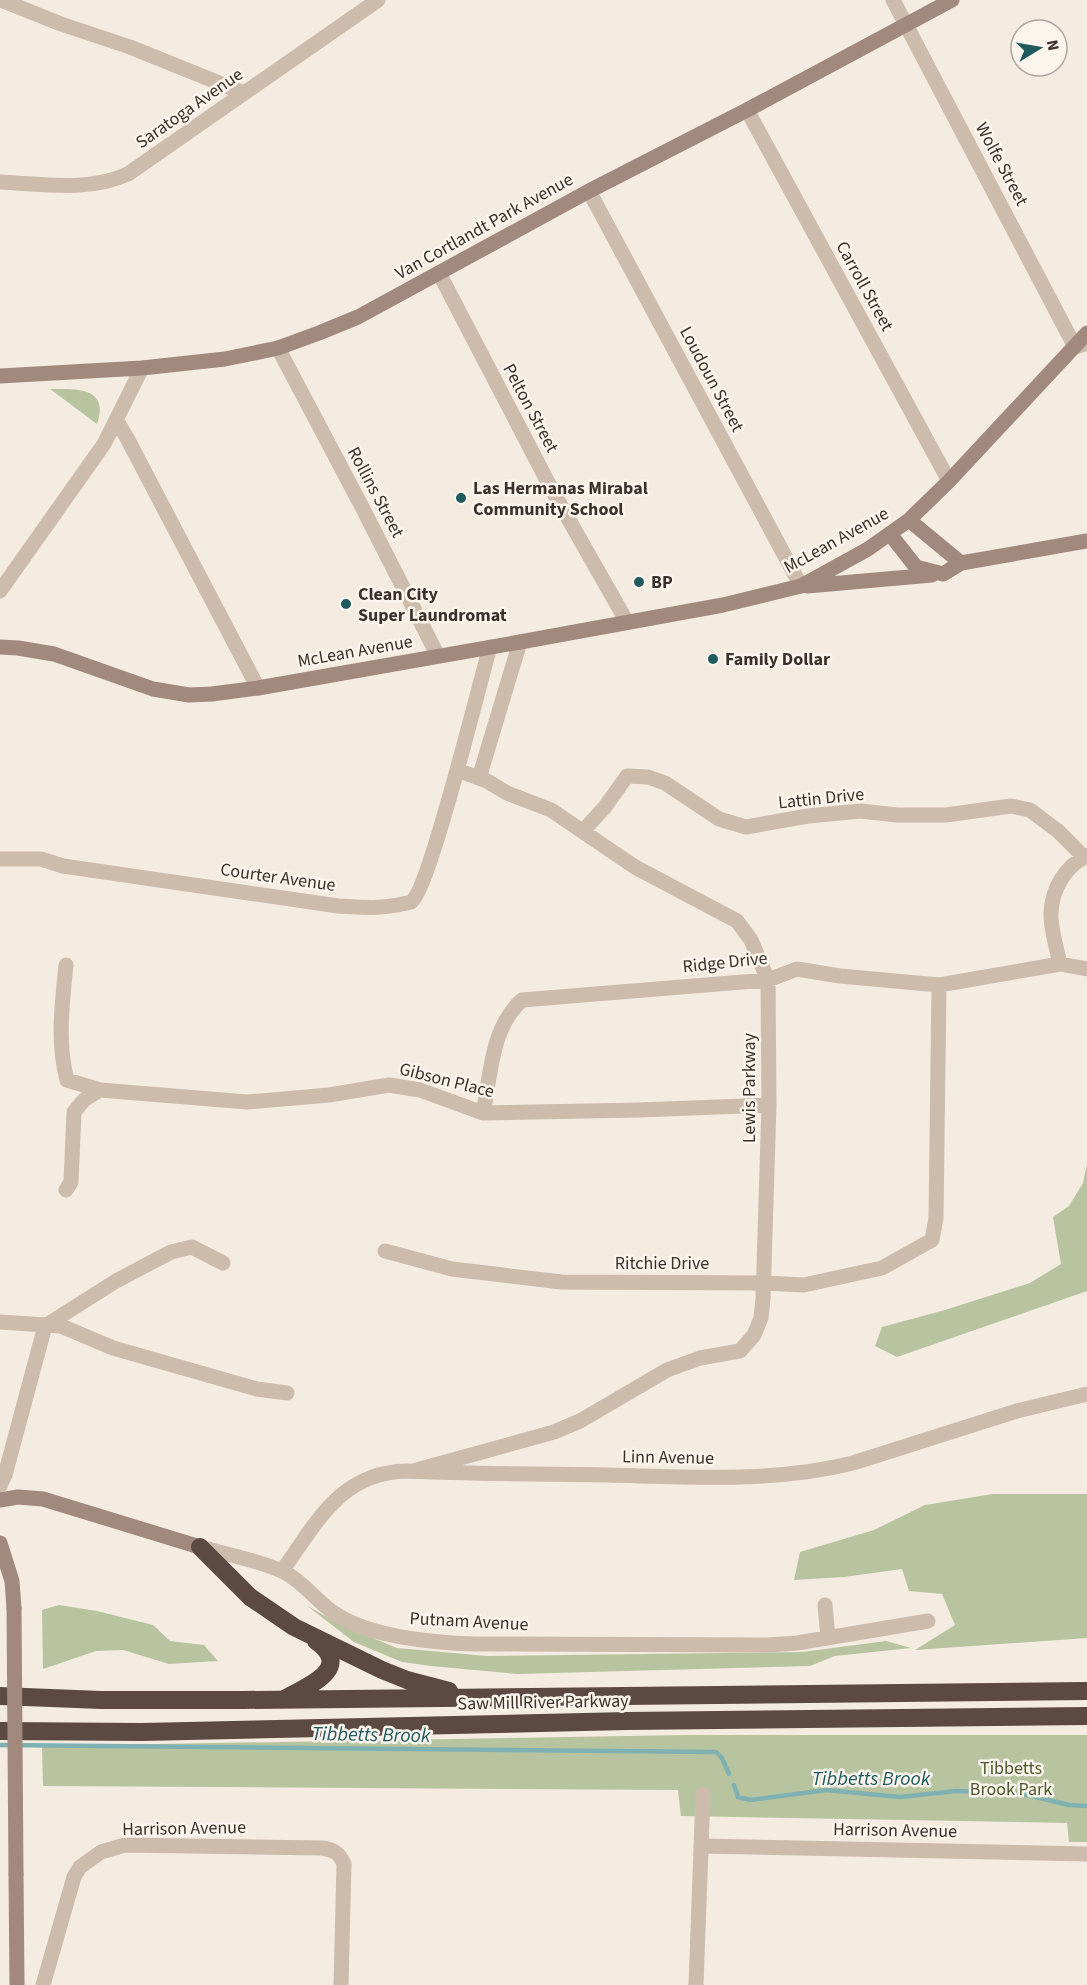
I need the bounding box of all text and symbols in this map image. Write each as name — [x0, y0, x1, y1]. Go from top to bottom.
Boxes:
north arrow — [1009, 18, 1069, 78]
text: N — [1041, 38, 1065, 53]
street label: Saratoga Avenue — [131, 62, 248, 155]
street label: Wolfe Street — [969, 118, 1034, 210]
street label: Van Cortlandt Park Avenue — [391, 167, 578, 286]
street label: Carroll Street — [830, 237, 900, 336]
street label: Loudoun Street — [673, 322, 750, 436]
street label: Pelton Street — [497, 359, 564, 457]
street label: Rollins Street — [341, 442, 410, 542]
place label: Las Hermanas Mirabal Community School — [473, 476, 648, 522]
marker: Las Hermanas Mirabal Community School — [454, 491, 468, 505]
street label: McLean Avenue — [779, 501, 893, 580]
place label: BP — [651, 570, 673, 595]
marker: BP — [632, 575, 646, 589]
place label: Clean City Super Laundromat — [358, 582, 507, 628]
marker: Clean City Super Laundromat — [339, 597, 353, 611]
street label: McLean Avenue — [296, 629, 415, 674]
place label: Family Dollar — [725, 647, 831, 672]
marker: Family Dollar — [706, 652, 720, 666]
street label: Lattin Drive — [777, 782, 865, 815]
street label: Courter Avenue — [219, 857, 337, 898]
street label: Ridge Drive — [681, 946, 769, 979]
street label: Lewis Parkway — [737, 1032, 762, 1143]
street label: Gibson Place — [397, 1057, 497, 1104]
street label: Ritchie Drive — [615, 1251, 709, 1276]
street label: Linn Avenue — [622, 1444, 714, 1471]
street label: Putnam Avenue — [409, 1606, 529, 1637]
street label: Saw Mill River Parkway — [457, 1688, 629, 1716]
water label: Tibbetts Brook — [311, 1720, 431, 1750]
park label: Tibbetts Brook Park — [970, 1756, 1052, 1802]
water label: Tibbetts Brook — [812, 1765, 931, 1793]
street label: Harrison Avenue — [122, 1815, 246, 1842]
street label: Harrison Avenue — [833, 1817, 957, 1844]

